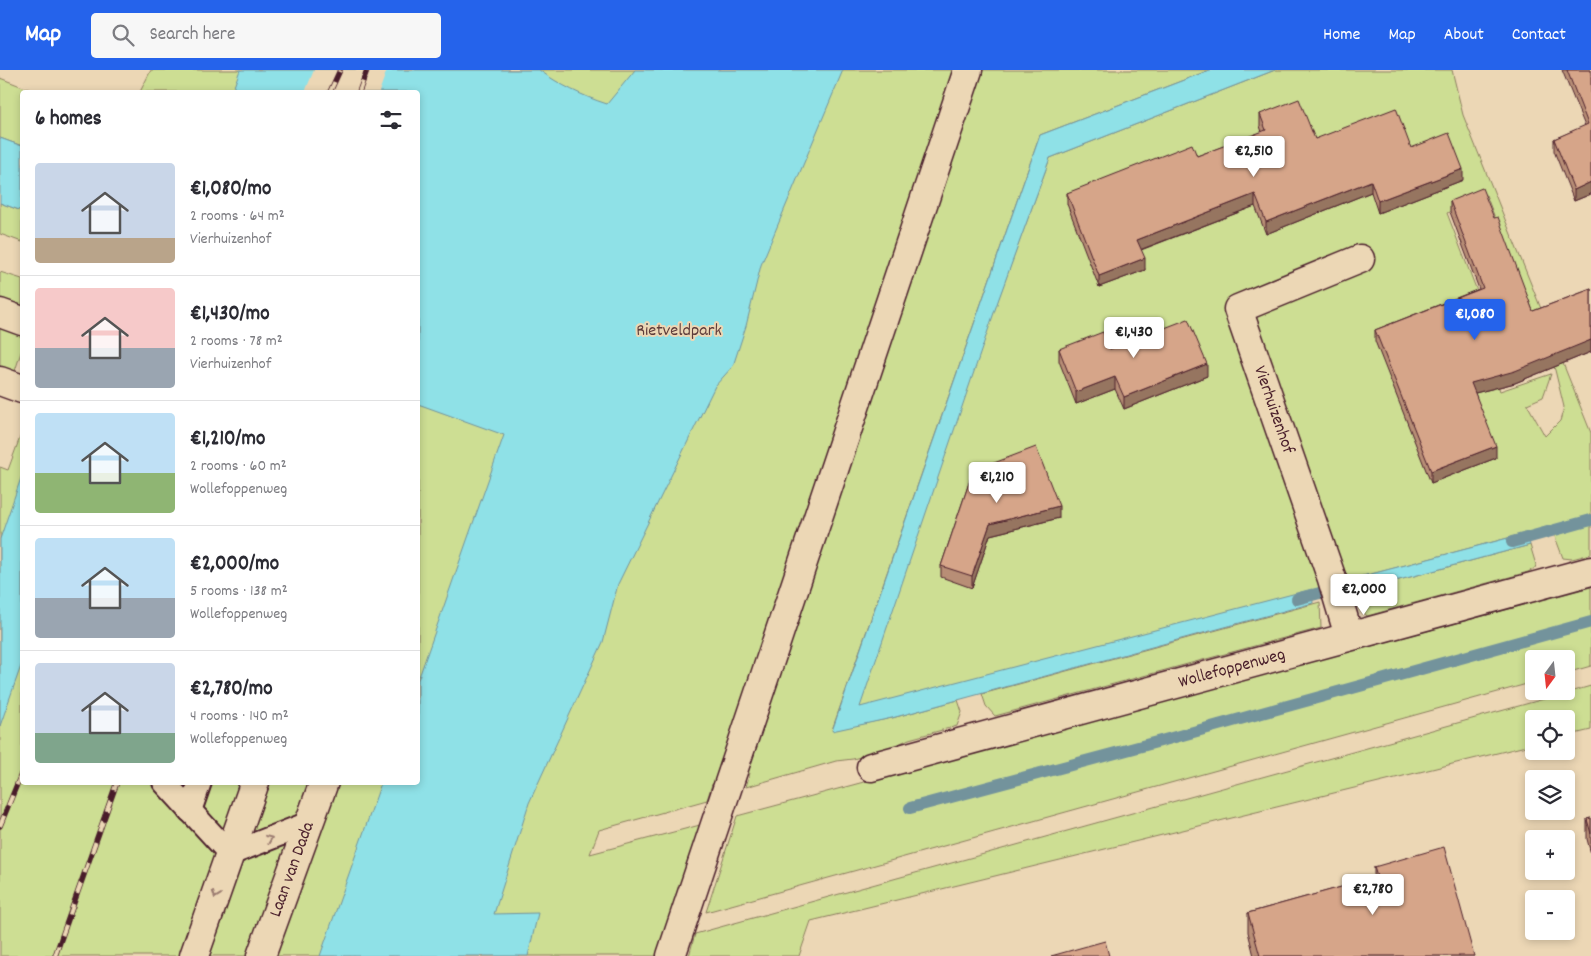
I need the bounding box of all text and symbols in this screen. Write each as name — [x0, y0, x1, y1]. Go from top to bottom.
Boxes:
search box — [91, 13, 441, 58]
text: Map — [25, 18, 61, 52]
icon: search — [109, 21, 137, 49]
text: Search here — [149, 22, 235, 49]
text: Home — [1323, 23, 1360, 48]
text: Map — [1388, 23, 1416, 48]
text: About — [1444, 23, 1484, 48]
text: Contact — [1512, 23, 1566, 48]
text: 6 homes — [35, 105, 102, 135]
icon: filters — [377, 106, 405, 134]
pin: €2,510 — [1213, 136, 1295, 178]
text: €2,510 — [1235, 140, 1273, 163]
text: €1,080/mo — [190, 175, 271, 205]
icon: home — [75, 183, 135, 243]
text: 2 rooms · 64 m² — [190, 205, 285, 228]
text: Vierhuizenhof — [190, 228, 271, 251]
pin: €1,080 — [1434, 298, 1516, 341]
text: €1,430/mo — [190, 300, 270, 330]
text: €1,080 — [1455, 303, 1495, 326]
icon: home — [75, 308, 135, 368]
pin: €1,430 — [1093, 316, 1175, 359]
park label: Rietveldpark — [636, 319, 722, 344]
text: €1,430 — [1115, 321, 1153, 344]
text: 2 rooms · 78 m² — [190, 330, 283, 353]
text: Vierhuizenhof — [190, 353, 271, 376]
street label: Vierhuizenhof — [1246, 363, 1300, 458]
text: €1,210/mo — [190, 425, 265, 455]
icon: home — [75, 433, 135, 493]
text: 2 rooms · 60 m² — [190, 455, 287, 478]
pin: €1,210 — [956, 462, 1038, 504]
text: €1,210 — [980, 466, 1014, 489]
text: Wollefoppenweg — [190, 478, 287, 501]
text: €2,000/mo — [190, 550, 279, 580]
icon: home — [75, 558, 135, 618]
pin: €2,000 — [1323, 574, 1405, 616]
text: €2,000 — [1341, 578, 1387, 601]
text: 5 rooms · 138 m² — [190, 580, 287, 603]
text: Wollefoppenweg — [190, 603, 287, 626]
street label: Wollefoppenweg — [1176, 642, 1288, 695]
north arrow — [1525, 650, 1575, 700]
map controls — [1525, 650, 1575, 940]
text: €2,780/mo — [190, 675, 273, 705]
icon: home — [75, 683, 135, 743]
text: 4 rooms · 140 m² — [190, 705, 289, 728]
button: locate — [1525, 710, 1575, 760]
text: Wollefoppenweg — [190, 728, 287, 751]
button: layers — [1525, 770, 1575, 820]
street label: Laan van Dada — [264, 818, 321, 921]
button: + — [1525, 830, 1575, 880]
one-way arrow — [264, 835, 273, 845]
pin: €2,780 — [1332, 874, 1414, 916]
text: €2,780 — [1353, 878, 1393, 901]
one-way arrow — [212, 890, 222, 898]
button: − — [1525, 890, 1575, 940]

